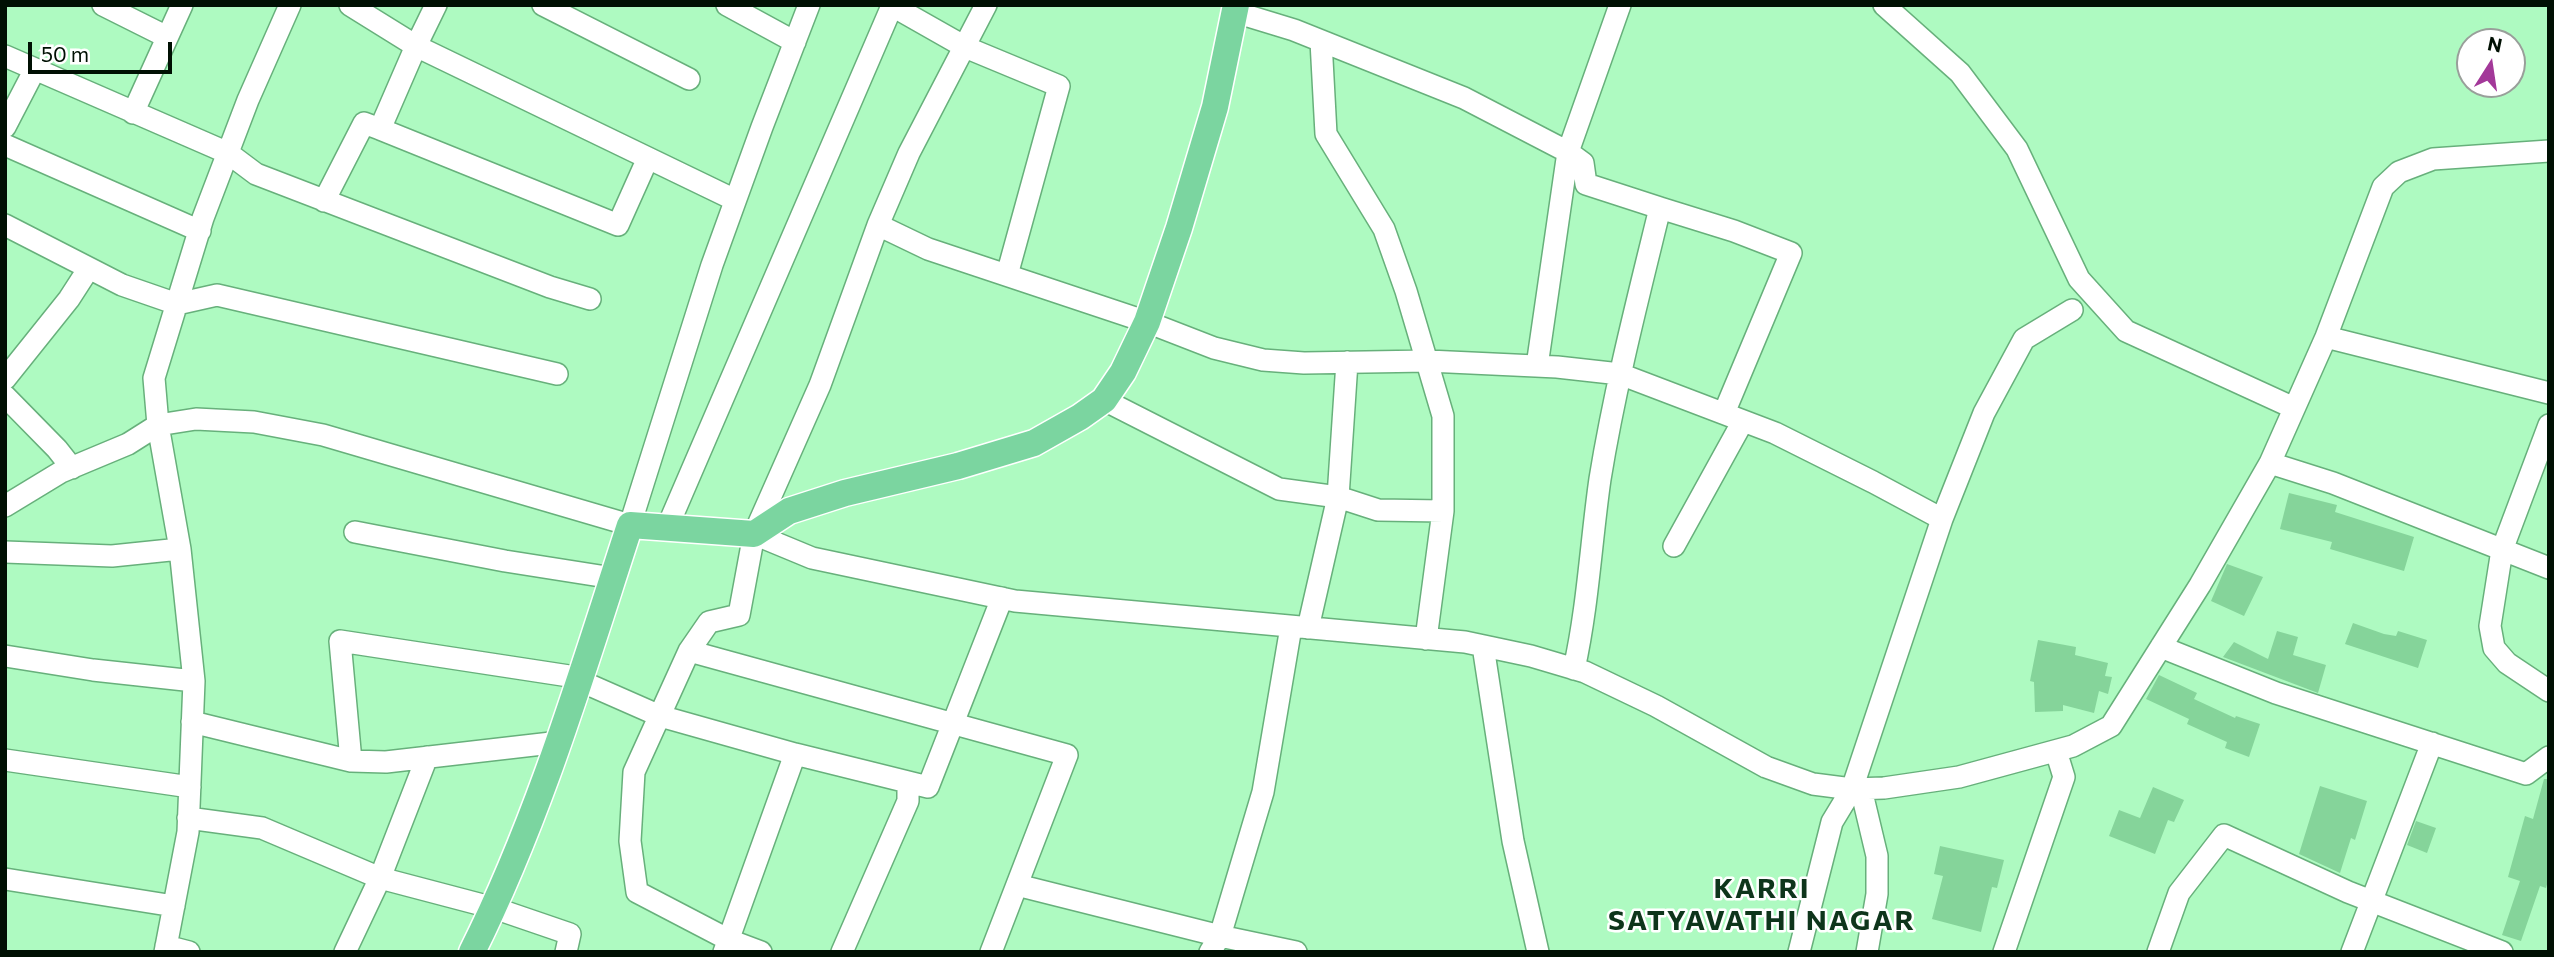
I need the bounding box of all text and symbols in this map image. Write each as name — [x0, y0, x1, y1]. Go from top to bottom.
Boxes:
scale bar — [32, 28, 175, 72]
north arrow — [2456, 28, 2526, 98]
text: N — [2486, 31, 2504, 57]
text: 50 m — [41, 41, 89, 66]
district label: KARRI SATYAVATHI NAGAR — [1610, 872, 1914, 938]

